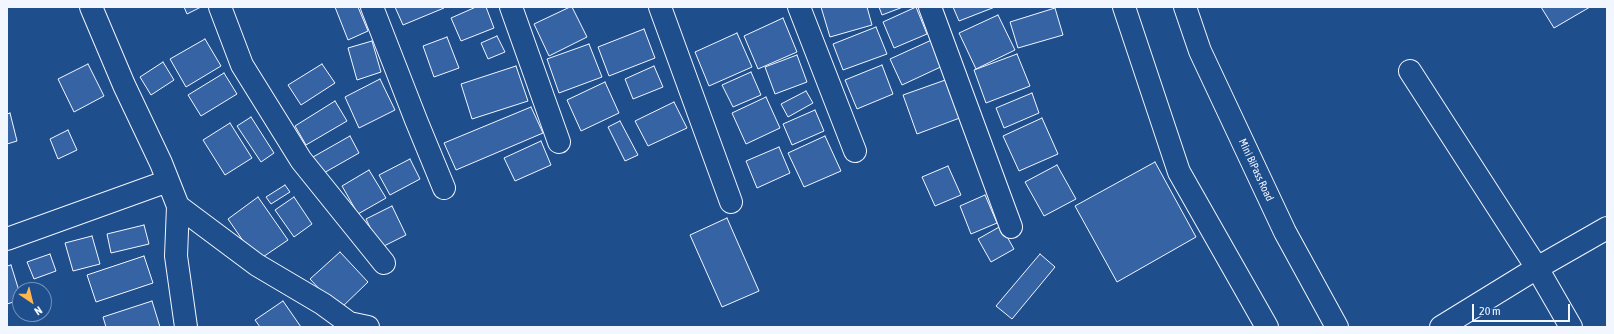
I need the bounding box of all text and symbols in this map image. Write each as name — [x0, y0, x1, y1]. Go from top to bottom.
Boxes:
street label: Mini BiPass Road — [1236, 137, 1276, 203]
north arrow — [12, 282, 52, 322]
scale bar — [1474, 296, 1572, 322]
text: N — [32, 304, 44, 318]
text: 20 m — [1479, 304, 1501, 318]

